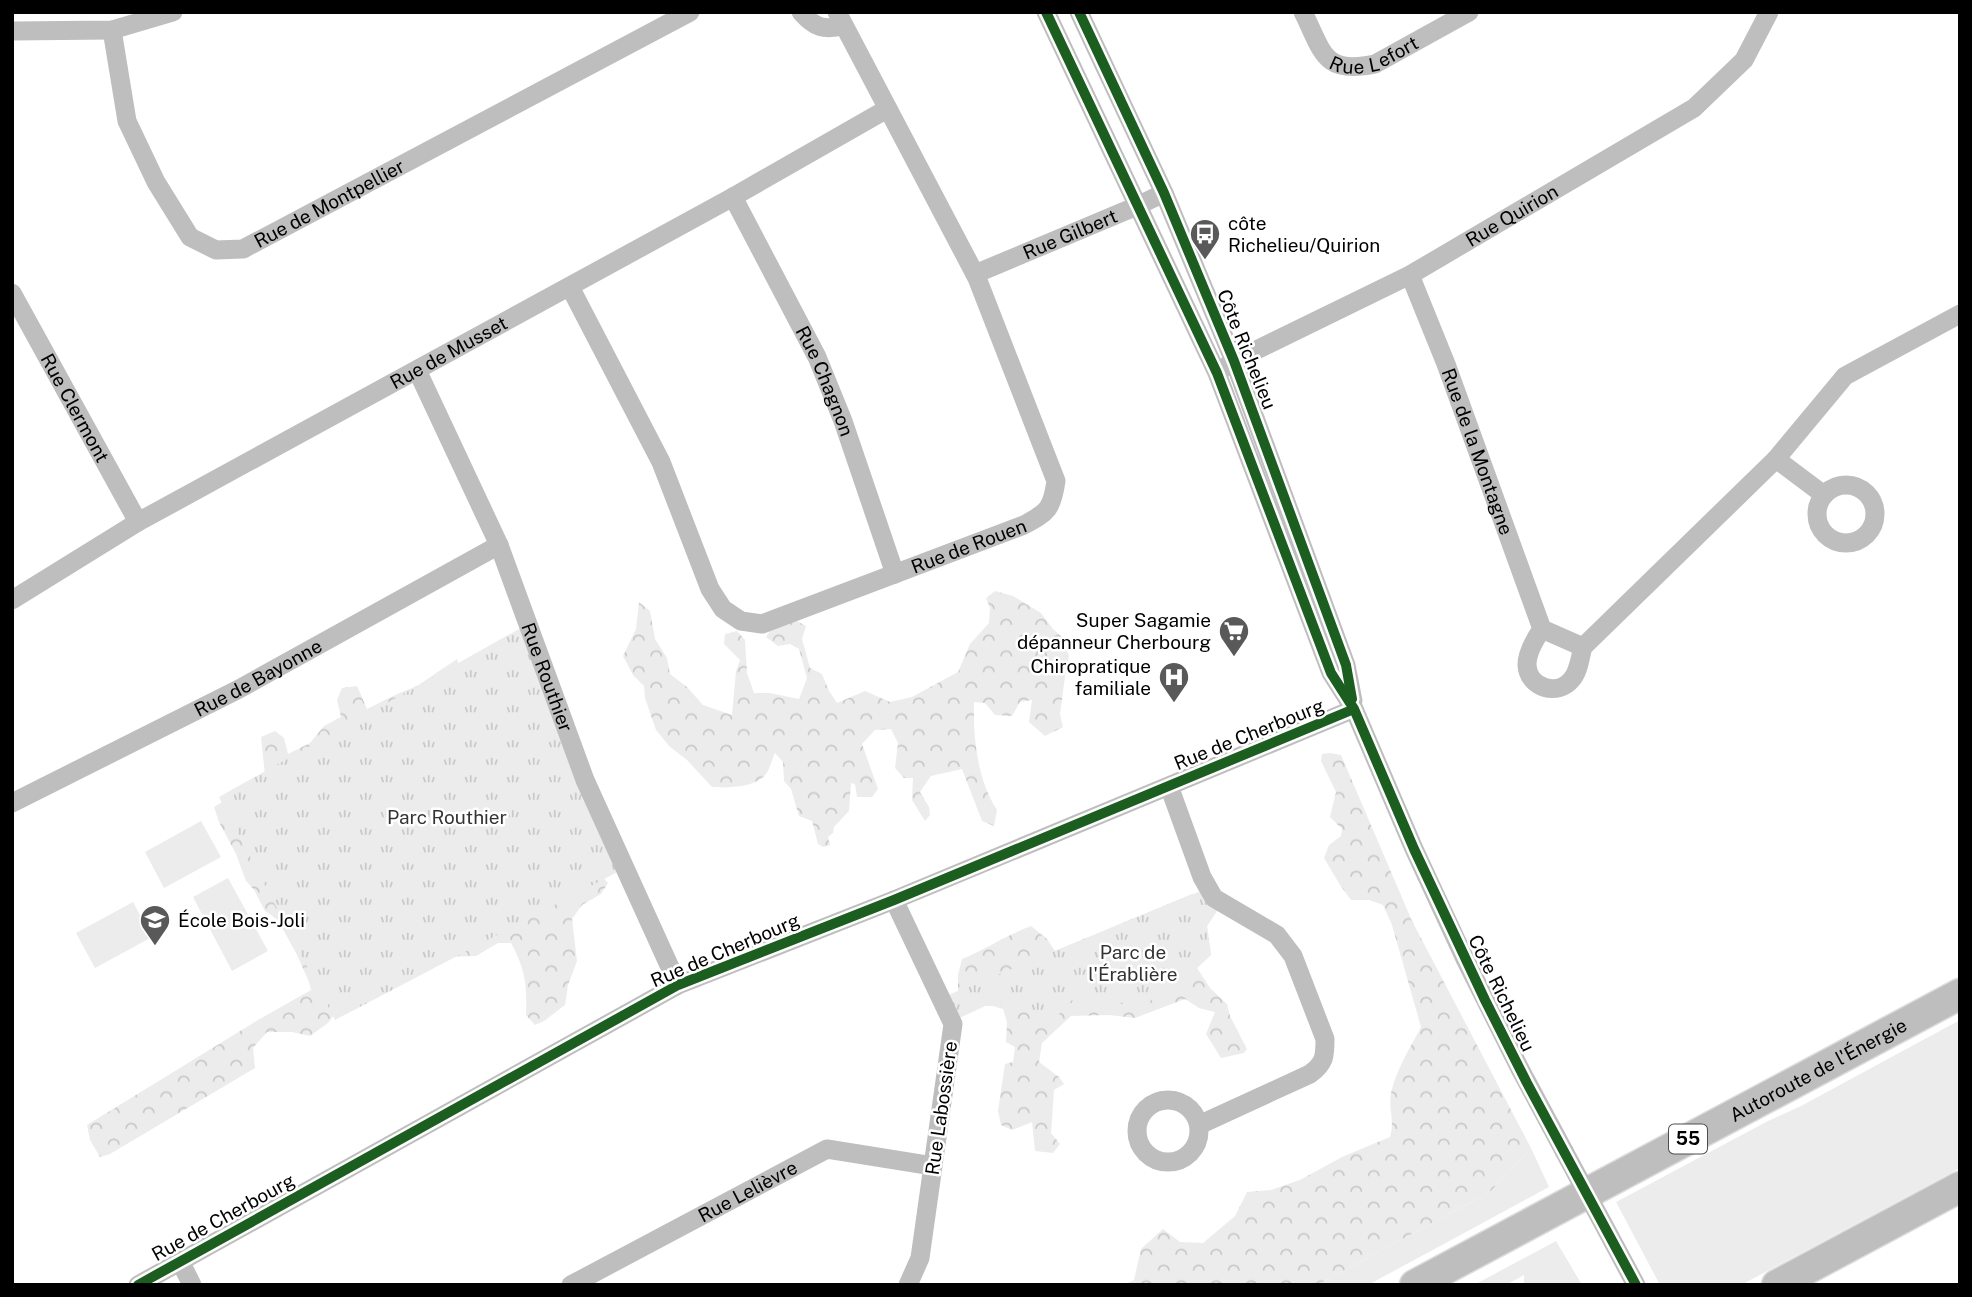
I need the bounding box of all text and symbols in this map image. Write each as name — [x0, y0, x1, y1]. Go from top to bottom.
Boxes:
street label: Rue Lefort — [1326, 31, 1422, 78]
street label: Rue de Montpellier — [250, 155, 408, 252]
street label: Rue Quirion — [1462, 180, 1562, 251]
street label: Rue Gilbert — [1020, 205, 1120, 264]
place label: côte Richelieu/Quirion — [1228, 212, 1380, 256]
bus stop icon: côte Richelieu/Quirion — [1188, 217, 1222, 261]
street label: Côte Richelieu — [1213, 286, 1281, 412]
street label: Rue de Musset — [386, 312, 511, 393]
street label: Rue Chagnon — [792, 322, 858, 439]
street label: Rue Clermont — [36, 350, 114, 466]
street label: Rue de la Montagne — [1437, 365, 1518, 538]
street label: Rue de Rouen — [908, 514, 1029, 578]
place label: Super Sagamie dépanneur Cherbourg — [1017, 609, 1211, 653]
supermarket icon: Super Sagamie dépanneur Cherbourg — [1217, 614, 1251, 658]
street label: Rue Routhier — [517, 620, 577, 735]
street label: Rue de Bayonne — [190, 634, 326, 721]
place label: Chiropratique familiale — [1030, 655, 1151, 699]
hospital icon: Chiropratique familiale — [1157, 660, 1191, 704]
street label: Rue de Cherbourg — [1171, 694, 1327, 774]
park label: Parc Routhier — [387, 806, 507, 828]
school or university icon: École Bois-Joli — [138, 903, 172, 947]
place label: École Bois-Joli — [178, 909, 305, 931]
street label: Rue de Cherbourg — [647, 909, 803, 991]
street label: Côte Richelieu — [1464, 931, 1540, 1055]
park label: Parc de l'Érablière — [1088, 941, 1178, 985]
street label: Autoroute de l'Énergie — [1726, 1014, 1910, 1126]
street label: Rue Labossière — [921, 1040, 961, 1176]
road number: 55 — [1669, 1124, 1707, 1154]
street label: Rue Lelièvre — [694, 1156, 801, 1226]
street label: Rue de Cherbourg — [148, 1169, 298, 1265]

